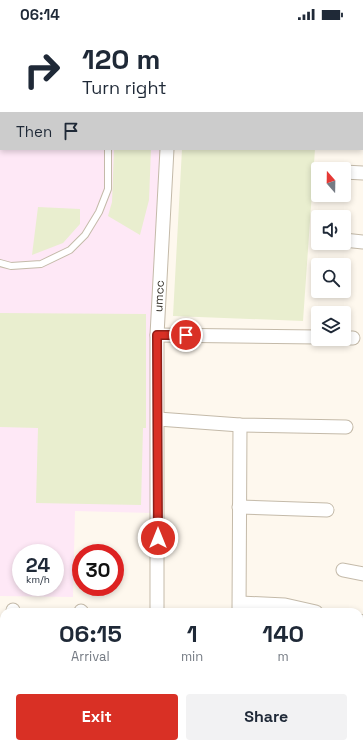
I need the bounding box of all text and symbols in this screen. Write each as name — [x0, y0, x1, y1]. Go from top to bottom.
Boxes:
text: 06:14 — [20, 5, 60, 24]
text: 120 m — [82, 41, 160, 77]
icon: right — [16, 44, 68, 96]
text: Turn right — [82, 76, 166, 99]
icon: arrive — [60, 120, 82, 142]
text: Then — [16, 122, 52, 141]
north arrow — [311, 162, 351, 202]
map controls — [311, 162, 351, 346]
button: sound — [311, 210, 351, 250]
button: search — [311, 258, 351, 298]
street label: umcc — [150, 280, 168, 312]
button: layers — [311, 306, 351, 346]
pin — [169, 318, 203, 352]
icon: arrive — [175, 324, 197, 346]
position arrow — [137, 517, 179, 559]
speed limit sign: 30 — [72, 544, 124, 596]
text: 24 — [26, 552, 50, 578]
text: km/h — [26, 573, 50, 586]
text: 06:15 — [59, 618, 122, 649]
text: 1 — [187, 618, 197, 649]
text: 140 — [262, 618, 304, 649]
text: Arrival — [71, 648, 110, 665]
text: min — [181, 648, 203, 665]
text: m — [278, 648, 289, 665]
button: Exit — [16, 694, 178, 740]
button: Share — [186, 694, 347, 740]

